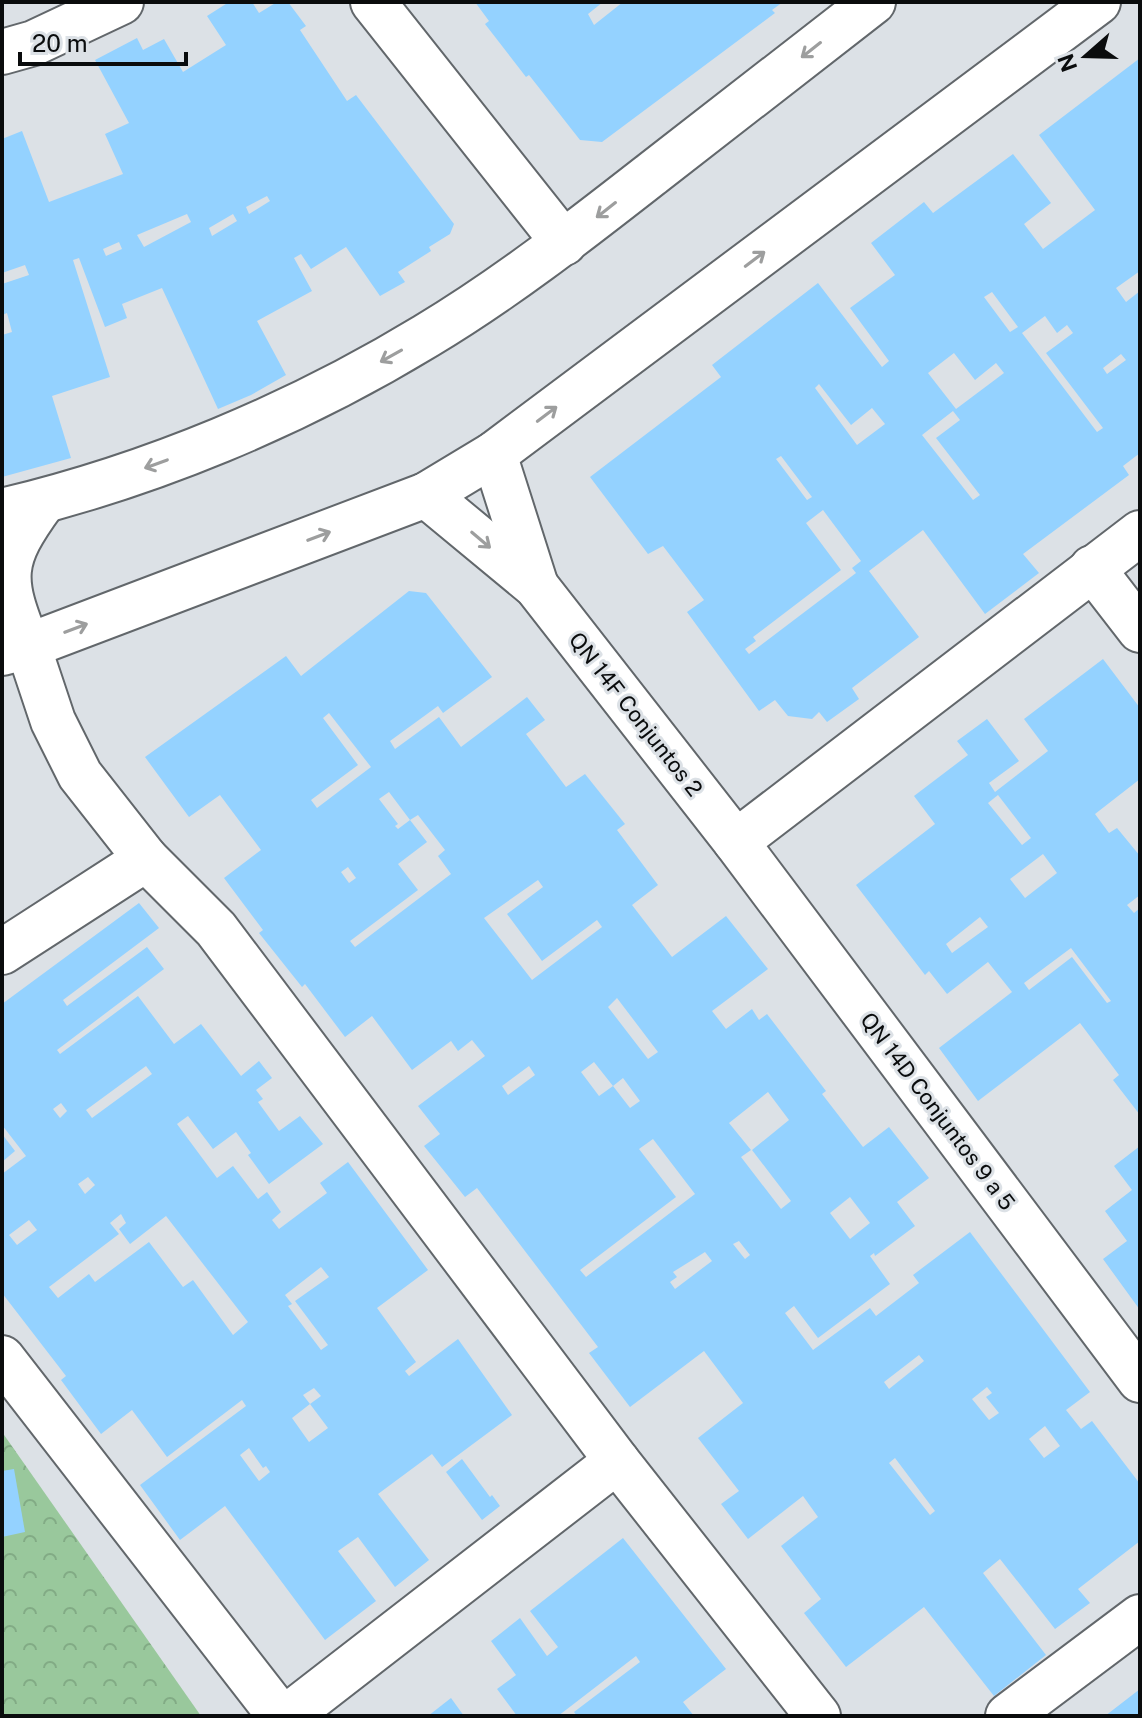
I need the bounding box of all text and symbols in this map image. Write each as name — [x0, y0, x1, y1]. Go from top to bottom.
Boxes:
scale bar — [20, 16, 186, 66]
north arrow — [1046, 16, 1126, 96]
text: 20 m — [32, 29, 88, 57]
one-way arrow — [801, 41, 822, 59]
text: N — [1052, 50, 1082, 75]
one-way arrow — [596, 201, 617, 218]
one-way arrow — [744, 250, 765, 267]
one-way arrow — [380, 349, 404, 364]
one-way arrow — [536, 406, 557, 423]
one-way arrow — [144, 458, 168, 472]
one-way arrow — [306, 528, 331, 542]
one-way arrow — [470, 531, 491, 549]
one-way arrow — [63, 620, 88, 634]
street label: QN 14F Conjuntos 2 — [564, 627, 708, 801]
street label: QN 14D Conjuntos 9 a 5 — [855, 1007, 1021, 1215]

